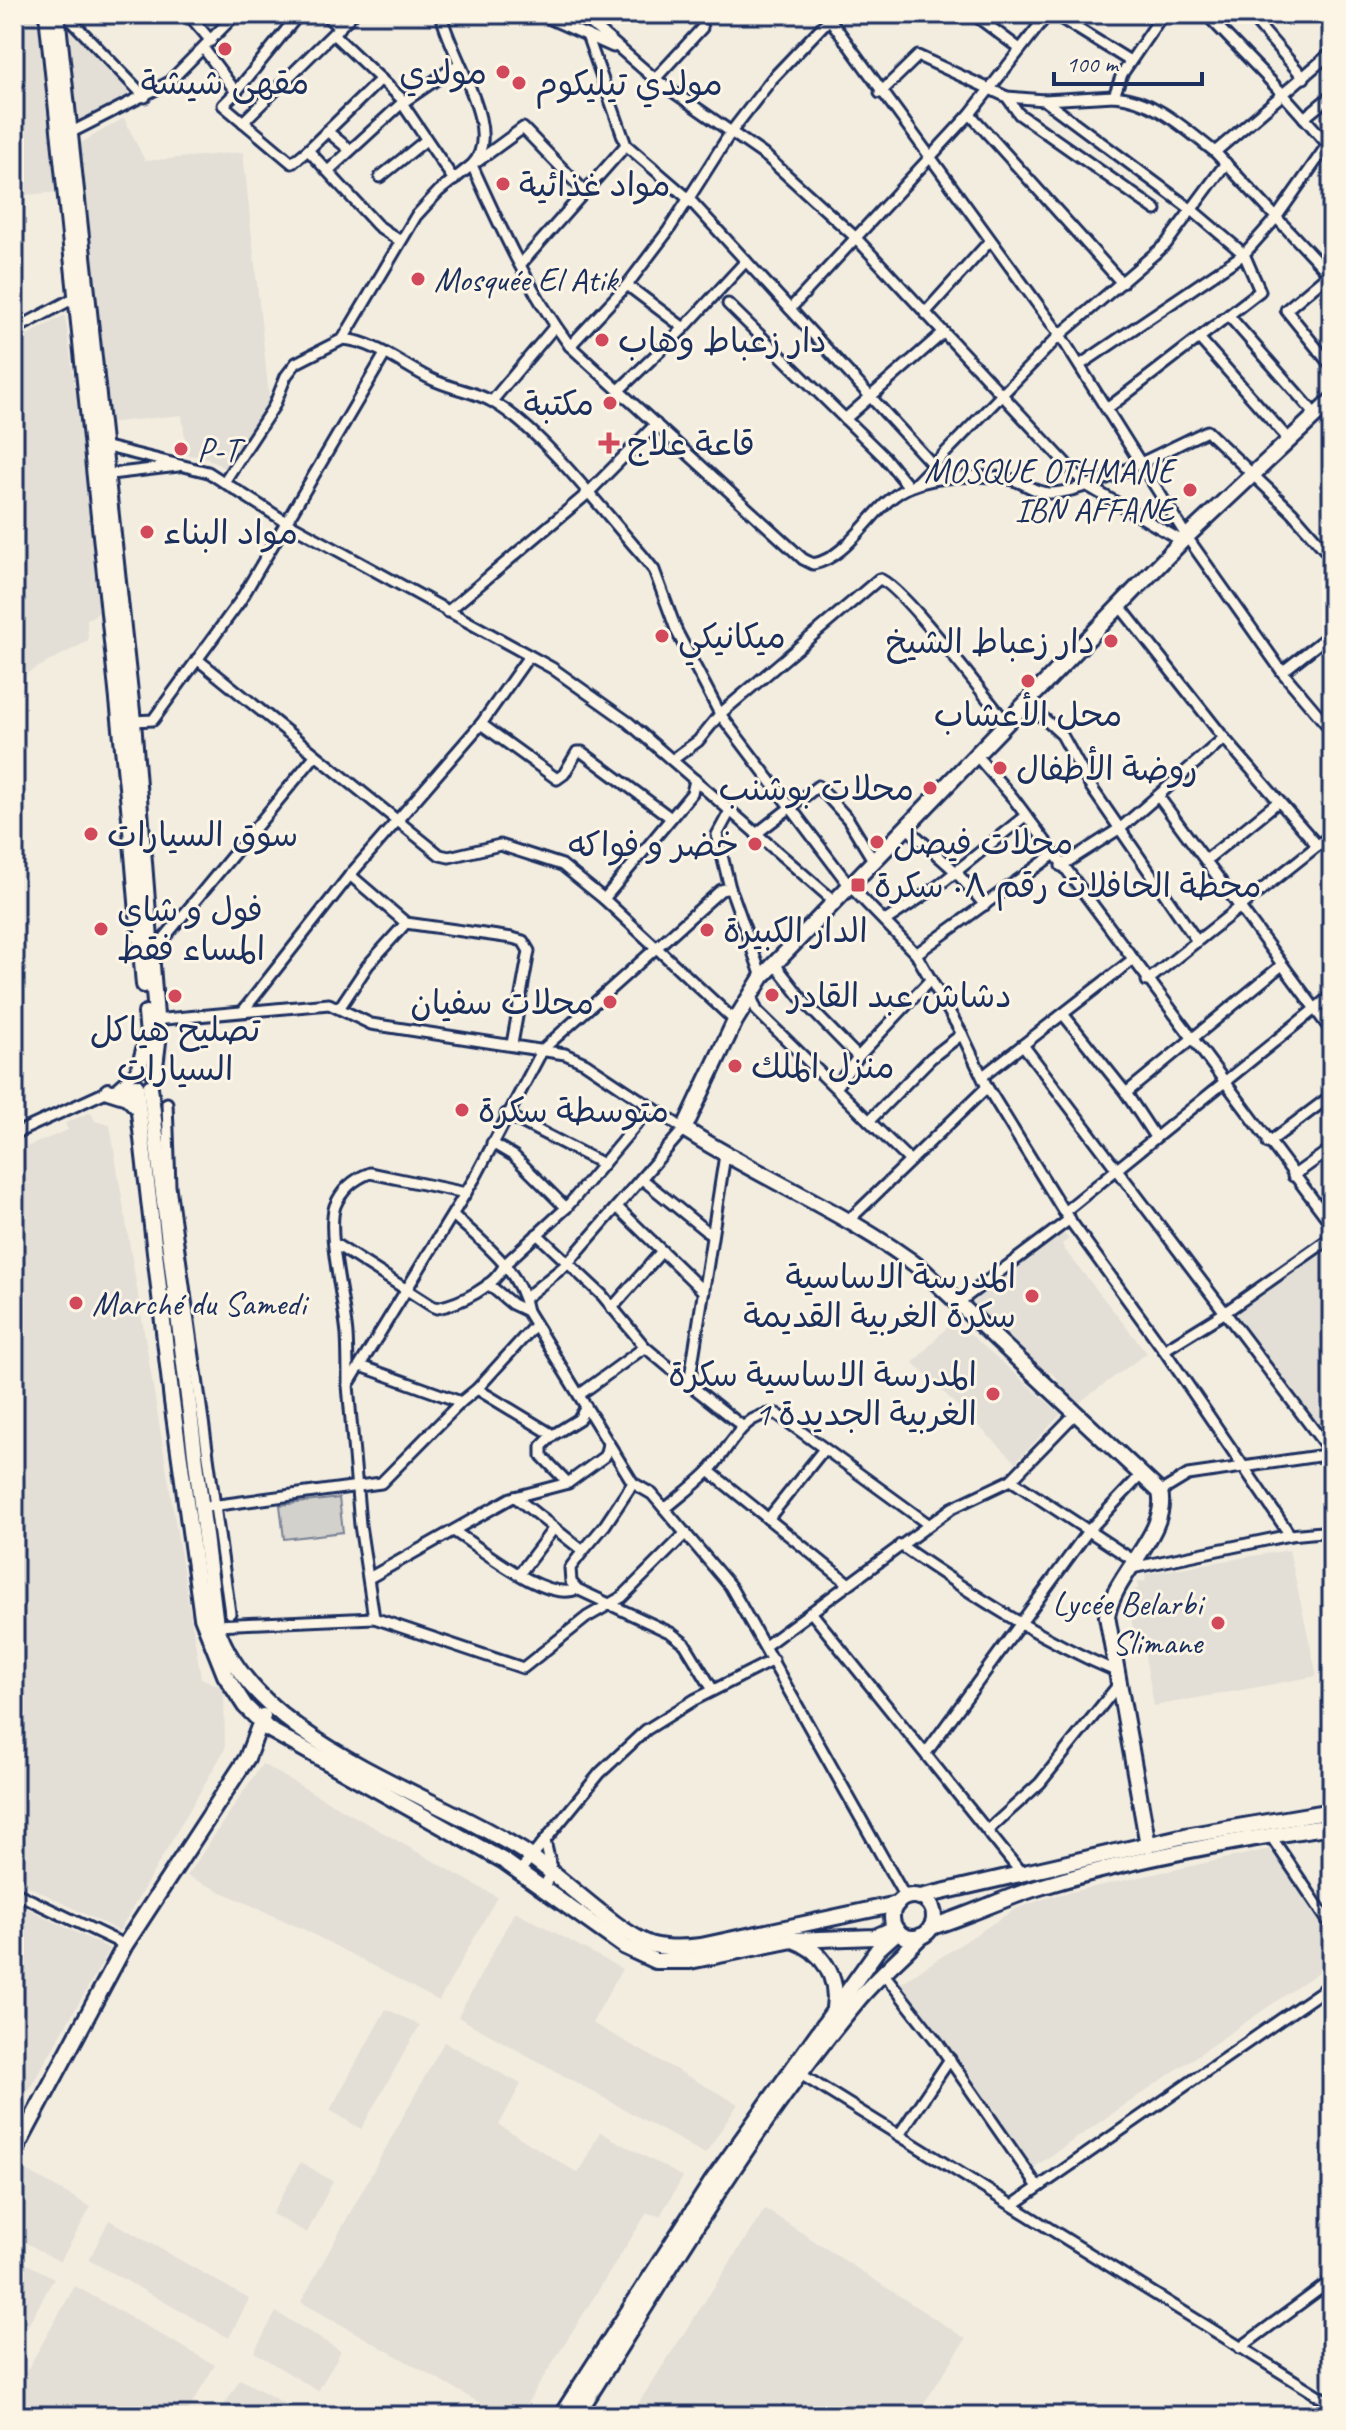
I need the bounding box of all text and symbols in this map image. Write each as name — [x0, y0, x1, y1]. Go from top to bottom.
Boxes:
scale bar — [1054, 36, 1202, 86]
marker: مقهى شيشة — [216, 40, 234, 58]
text: 100 m — [1066, 49, 1120, 79]
place label: مولدي — [399, 51, 487, 97]
place label: مقهى شيشة — [141, 61, 309, 104]
place label: مولدي تيليكوم — [535, 62, 723, 109]
marker: مولدي — [494, 63, 512, 81]
marker: مولدي تيليكوم — [510, 74, 528, 92]
place label: مواد غذائية — [519, 163, 671, 206]
marker: مواد غذائية — [494, 175, 512, 193]
place label: Mosquée El Atik — [434, 258, 619, 301]
marker: Mosquée El Atik — [409, 270, 427, 288]
place label: دار زعباط وهاب — [618, 319, 827, 362]
marker: دار زعباط وهاب — [593, 331, 611, 349]
place label: مكتبة — [523, 382, 594, 425]
marker: مكتبة — [601, 394, 619, 412]
place label: قاعة علاج — [627, 422, 755, 466]
place label: P-T — [197, 428, 246, 471]
marker: قاعة علاج — [598, 432, 620, 454]
marker: P-T — [172, 440, 190, 458]
place label: MOSQUE OTHMANE IBN AFFANE — [924, 449, 1178, 531]
marker: MOSQUE OTHMANE IBN AFFANE — [1181, 481, 1199, 499]
place label: مواد البناء — [163, 511, 298, 554]
marker: مواد البناء — [138, 523, 156, 541]
place label: ميكانيكي — [678, 615, 786, 666]
place label: دار زعباط الشيخ — [886, 620, 1095, 664]
marker: ميكانيكي — [653, 627, 671, 645]
marker: دار زعباط الشيخ — [1102, 632, 1120, 650]
marker: محل الأعشاب — [1019, 672, 1037, 690]
place label: محل الأعشاب — [934, 692, 1122, 736]
place label: روضة الأطفال — [1016, 746, 1198, 790]
marker: روضة الأطفال — [991, 759, 1009, 777]
place label: محلات بوشنب — [719, 767, 914, 810]
marker: محلات بوشنب — [921, 779, 939, 797]
place label: سوق السيارات — [107, 813, 298, 856]
place label: محلات فيصل — [893, 821, 1073, 864]
place label: خضر و فواكه — [568, 823, 739, 866]
marker: سوق السيارات — [82, 825, 100, 843]
marker: محلات فيصل — [868, 833, 886, 851]
marker: خضر و فواكه — [746, 835, 764, 853]
place label: محطة الحافلات رقم ٠٨ سكرة — [874, 864, 1262, 911]
marker: محطة الحافلات رقم ٠٨ سكرة — [849, 876, 867, 894]
place label: فول و شاي المساء فقط — [117, 888, 265, 970]
place label: الدار الكبيرة — [723, 909, 868, 952]
marker: فول و شاي المساء فقط — [92, 920, 110, 938]
marker: الدار الكبيرة — [698, 921, 716, 939]
place label: دشاش عبد القادر — [785, 974, 1012, 1017]
place label: محلات سفيان — [410, 981, 594, 1024]
marker: دشاش عبد القادر — [763, 986, 781, 1004]
marker: تصليح هياكل السيارات — [166, 987, 184, 1005]
marker: محلات سفيان — [601, 993, 619, 1011]
place label: تصليح هياكل السيارات — [90, 1008, 261, 1090]
place label: منزل الملك — [751, 1045, 895, 1088]
marker: منزل الملك — [726, 1057, 744, 1075]
place label: متوسطة سكرة — [478, 1089, 669, 1132]
marker: متوسطة سكرة — [453, 1101, 471, 1119]
place label: المدرسة الاساسية سكرة الغربية القديمة — [743, 1255, 1016, 1337]
place label: Marché du Samedi — [92, 1282, 309, 1325]
marker: المدرسة الاساسية سكرة الغربية القديمة — [1023, 1287, 1041, 1305]
marker: Marché du Samedi — [67, 1294, 85, 1312]
place label: المدرسة الاساسية سكرة الغربية الجديدة 1 — [668, 1353, 977, 1435]
marker: المدرسة الاساسية سكرة الغربية الجديدة 1 — [984, 1385, 1002, 1403]
place label: Lycée Belarbi Slimane — [1053, 1582, 1206, 1664]
marker: Lycée Belarbi Slimane — [1209, 1614, 1227, 1632]

